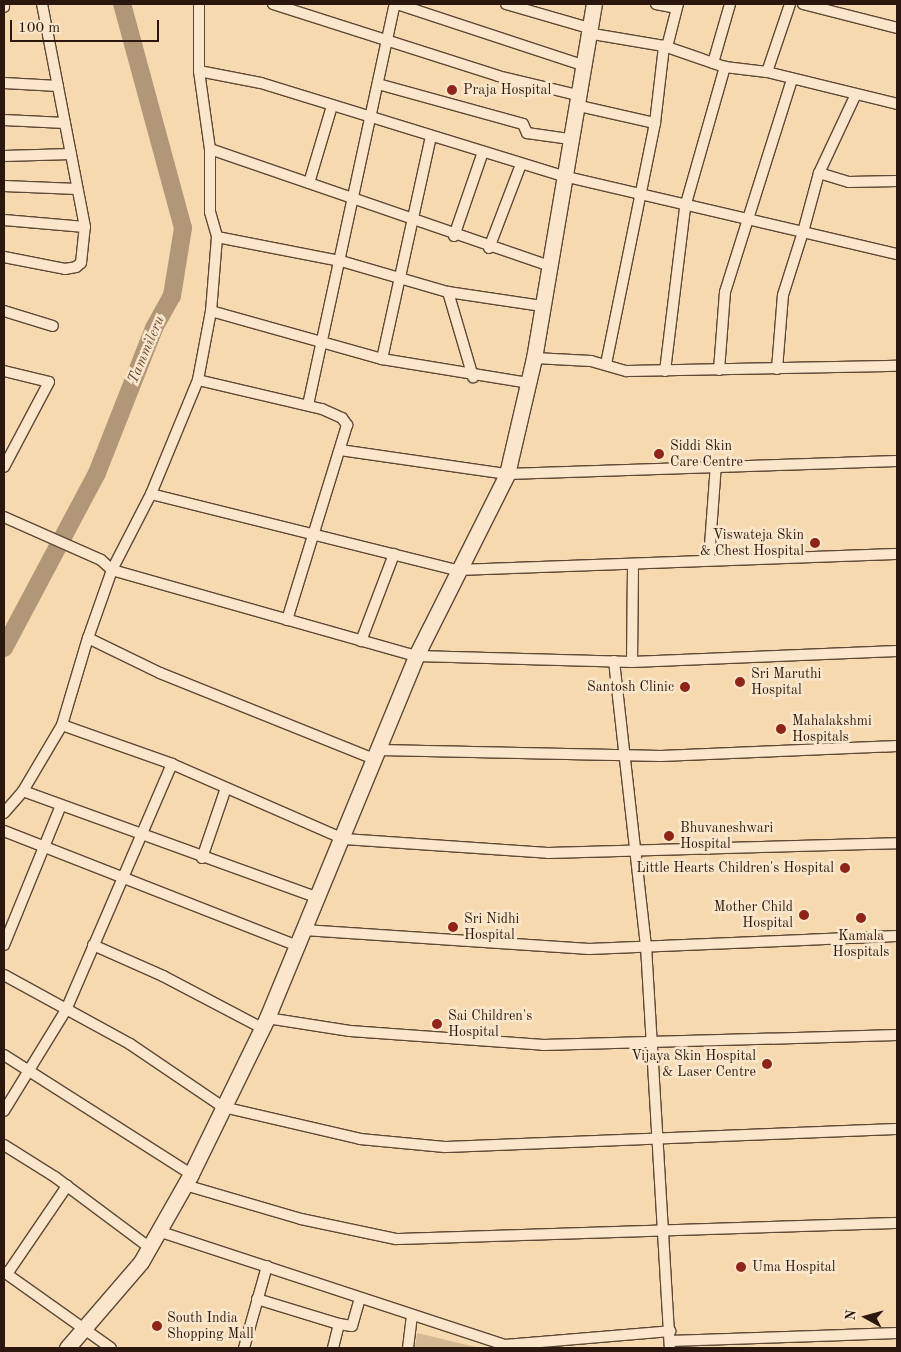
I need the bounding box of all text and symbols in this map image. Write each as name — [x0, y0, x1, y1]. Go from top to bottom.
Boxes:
scale bar — [12, 10, 161, 42]
text: 100 m — [18, 21, 60, 36]
place label: Praja Hospital — [463, 82, 551, 98]
marker: Praja Hospital — [445, 83, 459, 97]
water label: Tammileru — [125, 313, 169, 387]
place label: Siddi Skin Care Centre — [670, 438, 743, 471]
marker: Siddi Skin Care Centre — [652, 447, 666, 461]
place label: Viswateja Skin & Chest Hospital — [700, 527, 804, 560]
marker: Viswateja Skin & Chest Hospital — [808, 536, 822, 550]
place label: Sri Maruthi Hospital — [751, 666, 821, 699]
marker: Sri Maruthi Hospital — [733, 675, 747, 689]
place label: Santosh Clinic — [587, 679, 674, 695]
marker: Santosh Clinic — [678, 680, 692, 694]
place label: Mahalakshmi Hospitals — [792, 713, 872, 746]
marker: Mahalakshmi Hospitals — [774, 722, 788, 736]
place label: Bhuvaneshwari Hospital — [680, 820, 773, 852]
marker: Bhuvaneshwari Hospital — [662, 829, 676, 843]
place label: Little Hearts Children's Hospital — [636, 860, 834, 876]
marker: Little Hearts Children's Hospital — [838, 861, 852, 875]
place label: Mother Child Hospital — [714, 899, 793, 932]
marker: Mother Child Hospital — [797, 908, 811, 922]
place label: Sri Nidhi Hospital — [464, 911, 519, 944]
marker: Kamala Hospitals — [854, 911, 868, 925]
marker: Sri Nidhi Hospital — [446, 920, 460, 934]
place label: Kamala Hospitals — [833, 928, 889, 960]
place label: Sai Children's Hospital — [448, 1008, 532, 1040]
marker: Sai Children's Hospital — [430, 1017, 444, 1031]
place label: Vijaya Skin Hospital & Laser Centre — [631, 1048, 756, 1080]
marker: Vijaya Skin Hospital & Laser Centre — [760, 1057, 774, 1071]
place label: Uma Hospital — [752, 1259, 836, 1275]
marker: Uma Hospital — [734, 1260, 748, 1274]
north arrow — [841, 1292, 891, 1342]
text: N — [844, 1309, 859, 1321]
place label: South India Shopping Mall — [167, 1310, 254, 1342]
marker: South India Shopping Mall — [151, 1320, 163, 1332]

